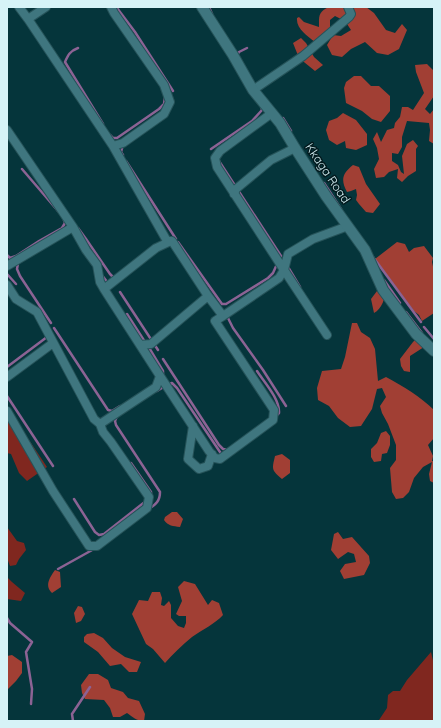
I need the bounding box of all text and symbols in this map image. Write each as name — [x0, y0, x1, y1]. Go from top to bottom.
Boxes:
street label: Kkaga Road — [302, 140, 354, 206]

